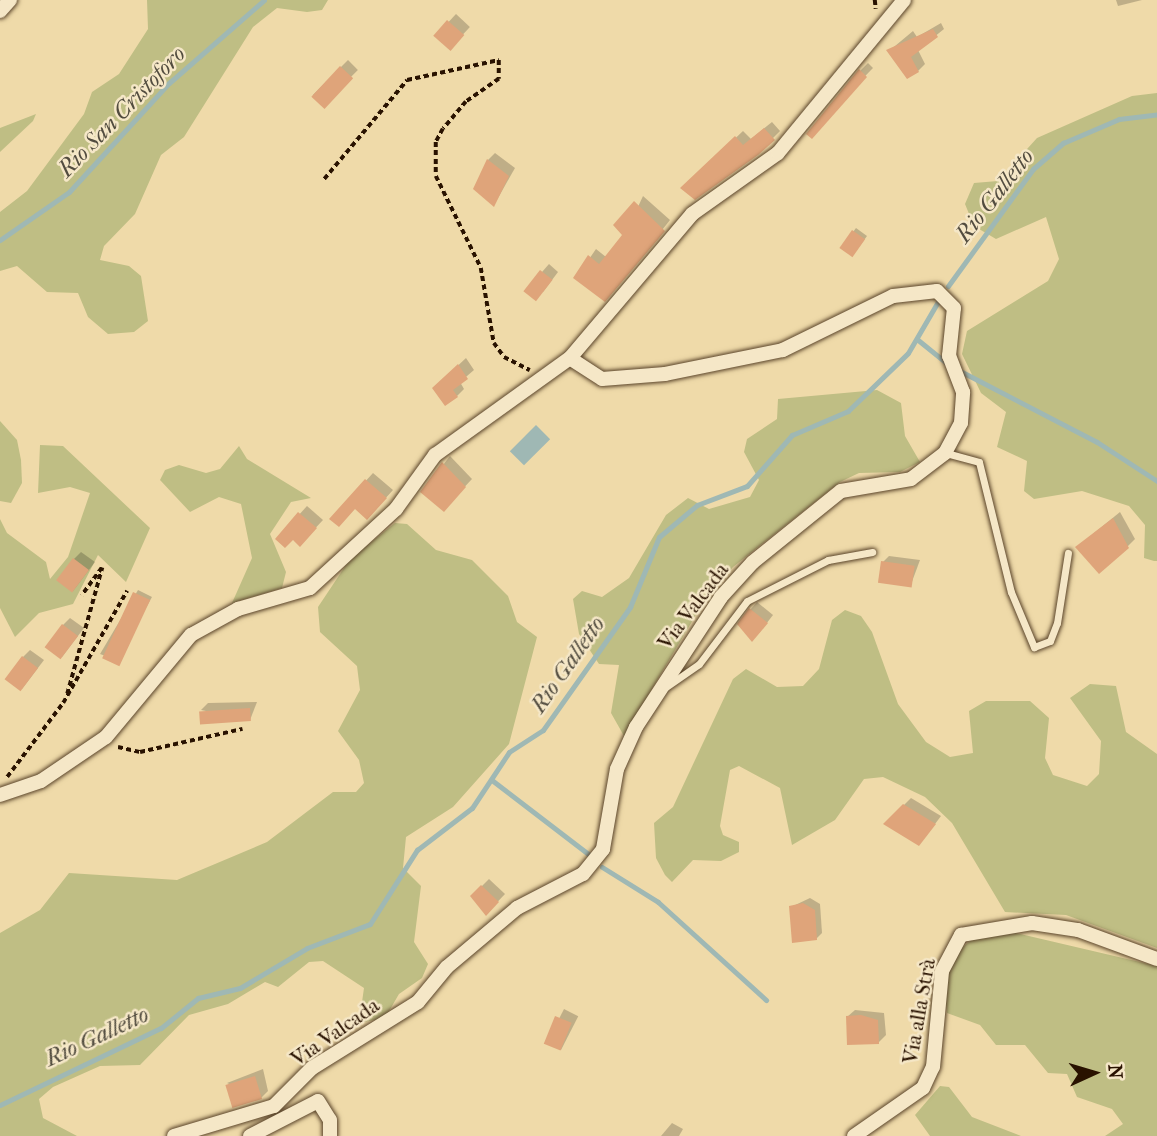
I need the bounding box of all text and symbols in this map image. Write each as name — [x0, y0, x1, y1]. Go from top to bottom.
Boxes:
water label: Rio San Cristoforo — [53, 41, 191, 183]
water label: Rio Galletto — [950, 144, 1040, 248]
street label: Via Valcada — [652, 558, 734, 654]
water label: Rio Galletto — [525, 612, 611, 718]
street label: Via alla Strà — [897, 956, 941, 1066]
street label: Via Valcada — [286, 992, 384, 1072]
water label: Rio Galletto — [41, 1001, 153, 1073]
north arrow — [1059, 1038, 1129, 1108]
text: N — [1103, 1064, 1126, 1079]

